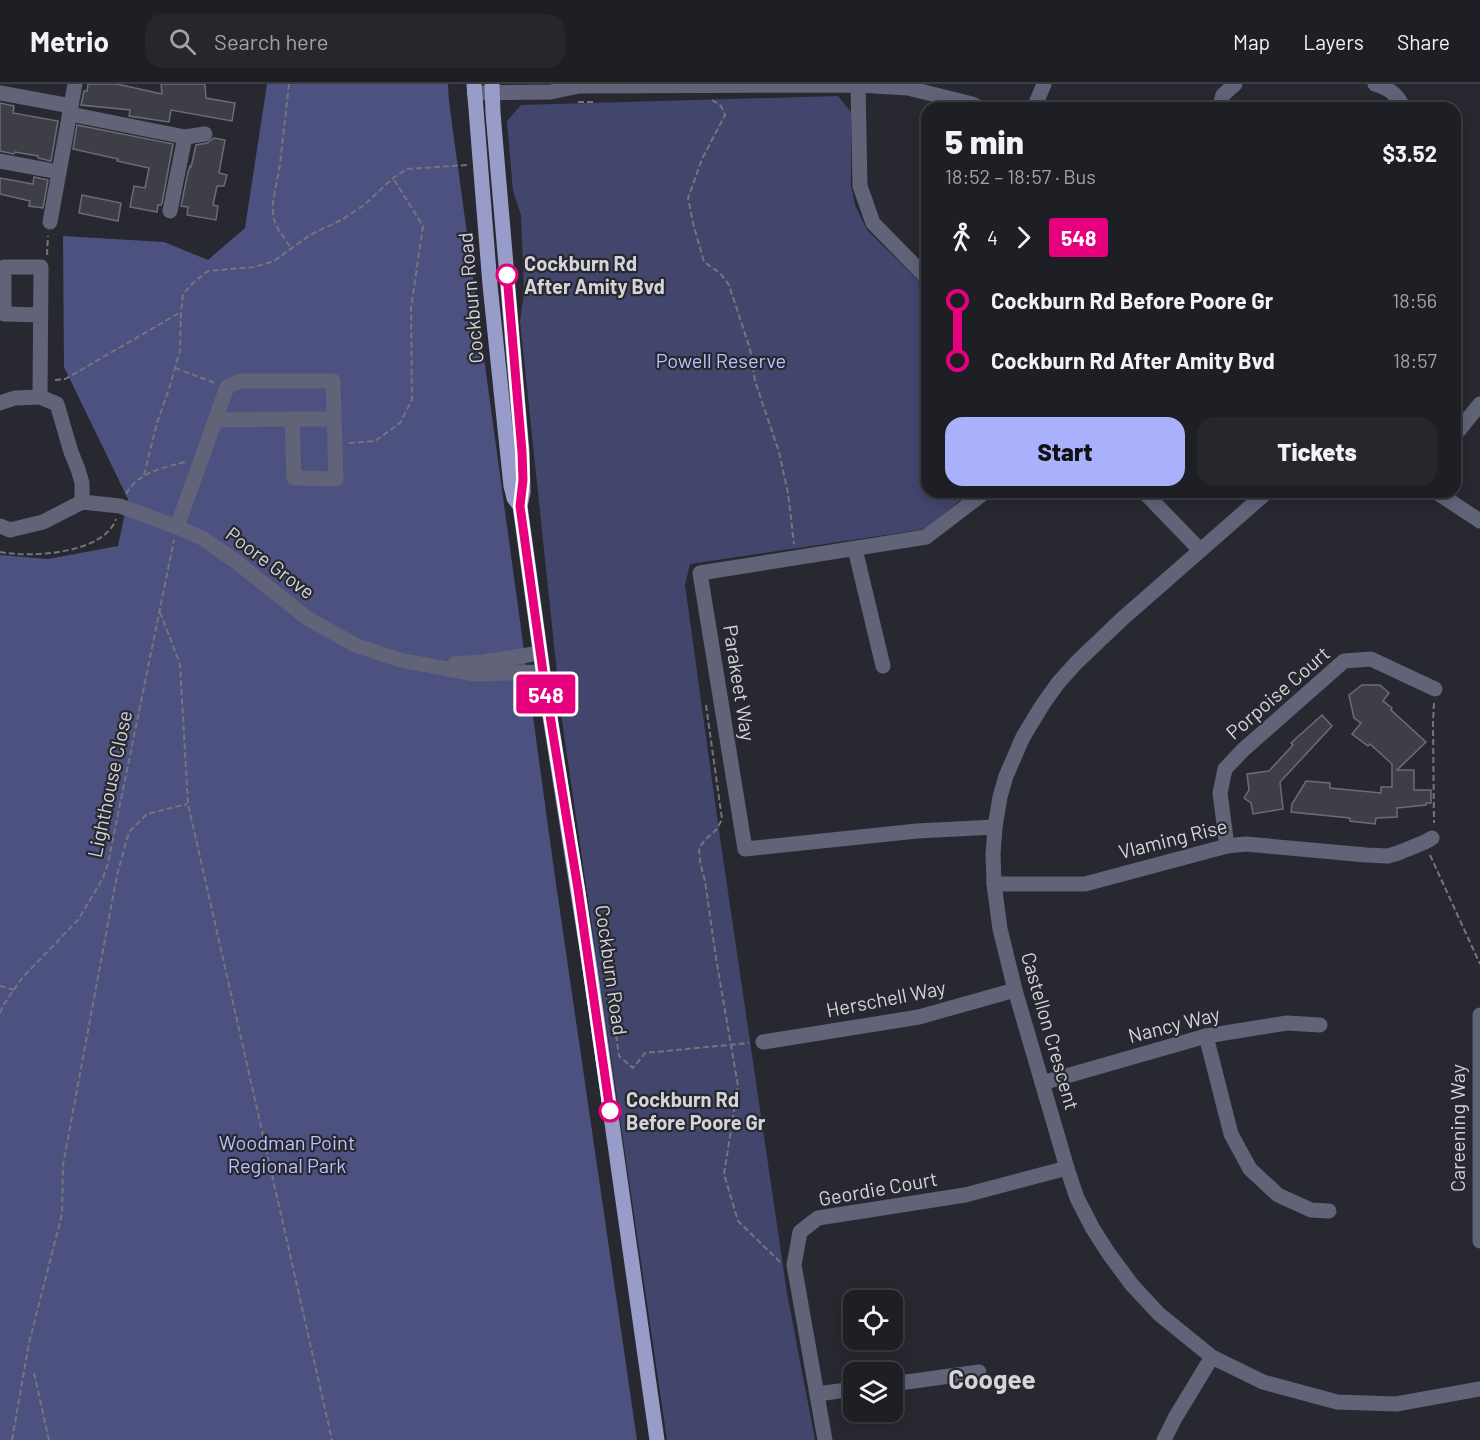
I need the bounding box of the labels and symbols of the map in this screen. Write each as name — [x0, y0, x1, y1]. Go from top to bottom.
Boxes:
street label: Cockburn Road — [452, 232, 488, 365]
place label: Cockburn Rd After Amity Bvd — [524, 251, 665, 298]
marker: Cockburn Rd After Amity Bvd — [496, 264, 518, 286]
park label: Powell Reserve — [656, 348, 786, 372]
street label: Poore Grove — [221, 521, 320, 603]
street label: Parakeet Way — [719, 623, 761, 743]
street label: Porpoise Court — [1221, 641, 1334, 744]
line badge: 548 — [512, 674, 580, 714]
street label: Lighthouse Close — [82, 708, 136, 859]
street label: Vlaming Rise — [1116, 813, 1230, 863]
street label: Cockburn Road — [591, 903, 633, 1037]
street label: Castellon Crescent — [1017, 949, 1085, 1112]
street label: Herschell Way — [824, 975, 948, 1021]
street label: Nancy Way — [1125, 1001, 1222, 1047]
street label: Careening Way — [1445, 1064, 1469, 1192]
place label: Cockburn Rd Before Poore Gr — [626, 1087, 766, 1134]
marker: Cockburn Rd Before Poore Gr — [599, 1100, 621, 1122]
park label: Woodman Point Regional Park — [219, 1130, 355, 1177]
street label: Geordie Court — [817, 1166, 939, 1210]
district label: Coogee — [948, 1363, 1036, 1394]

